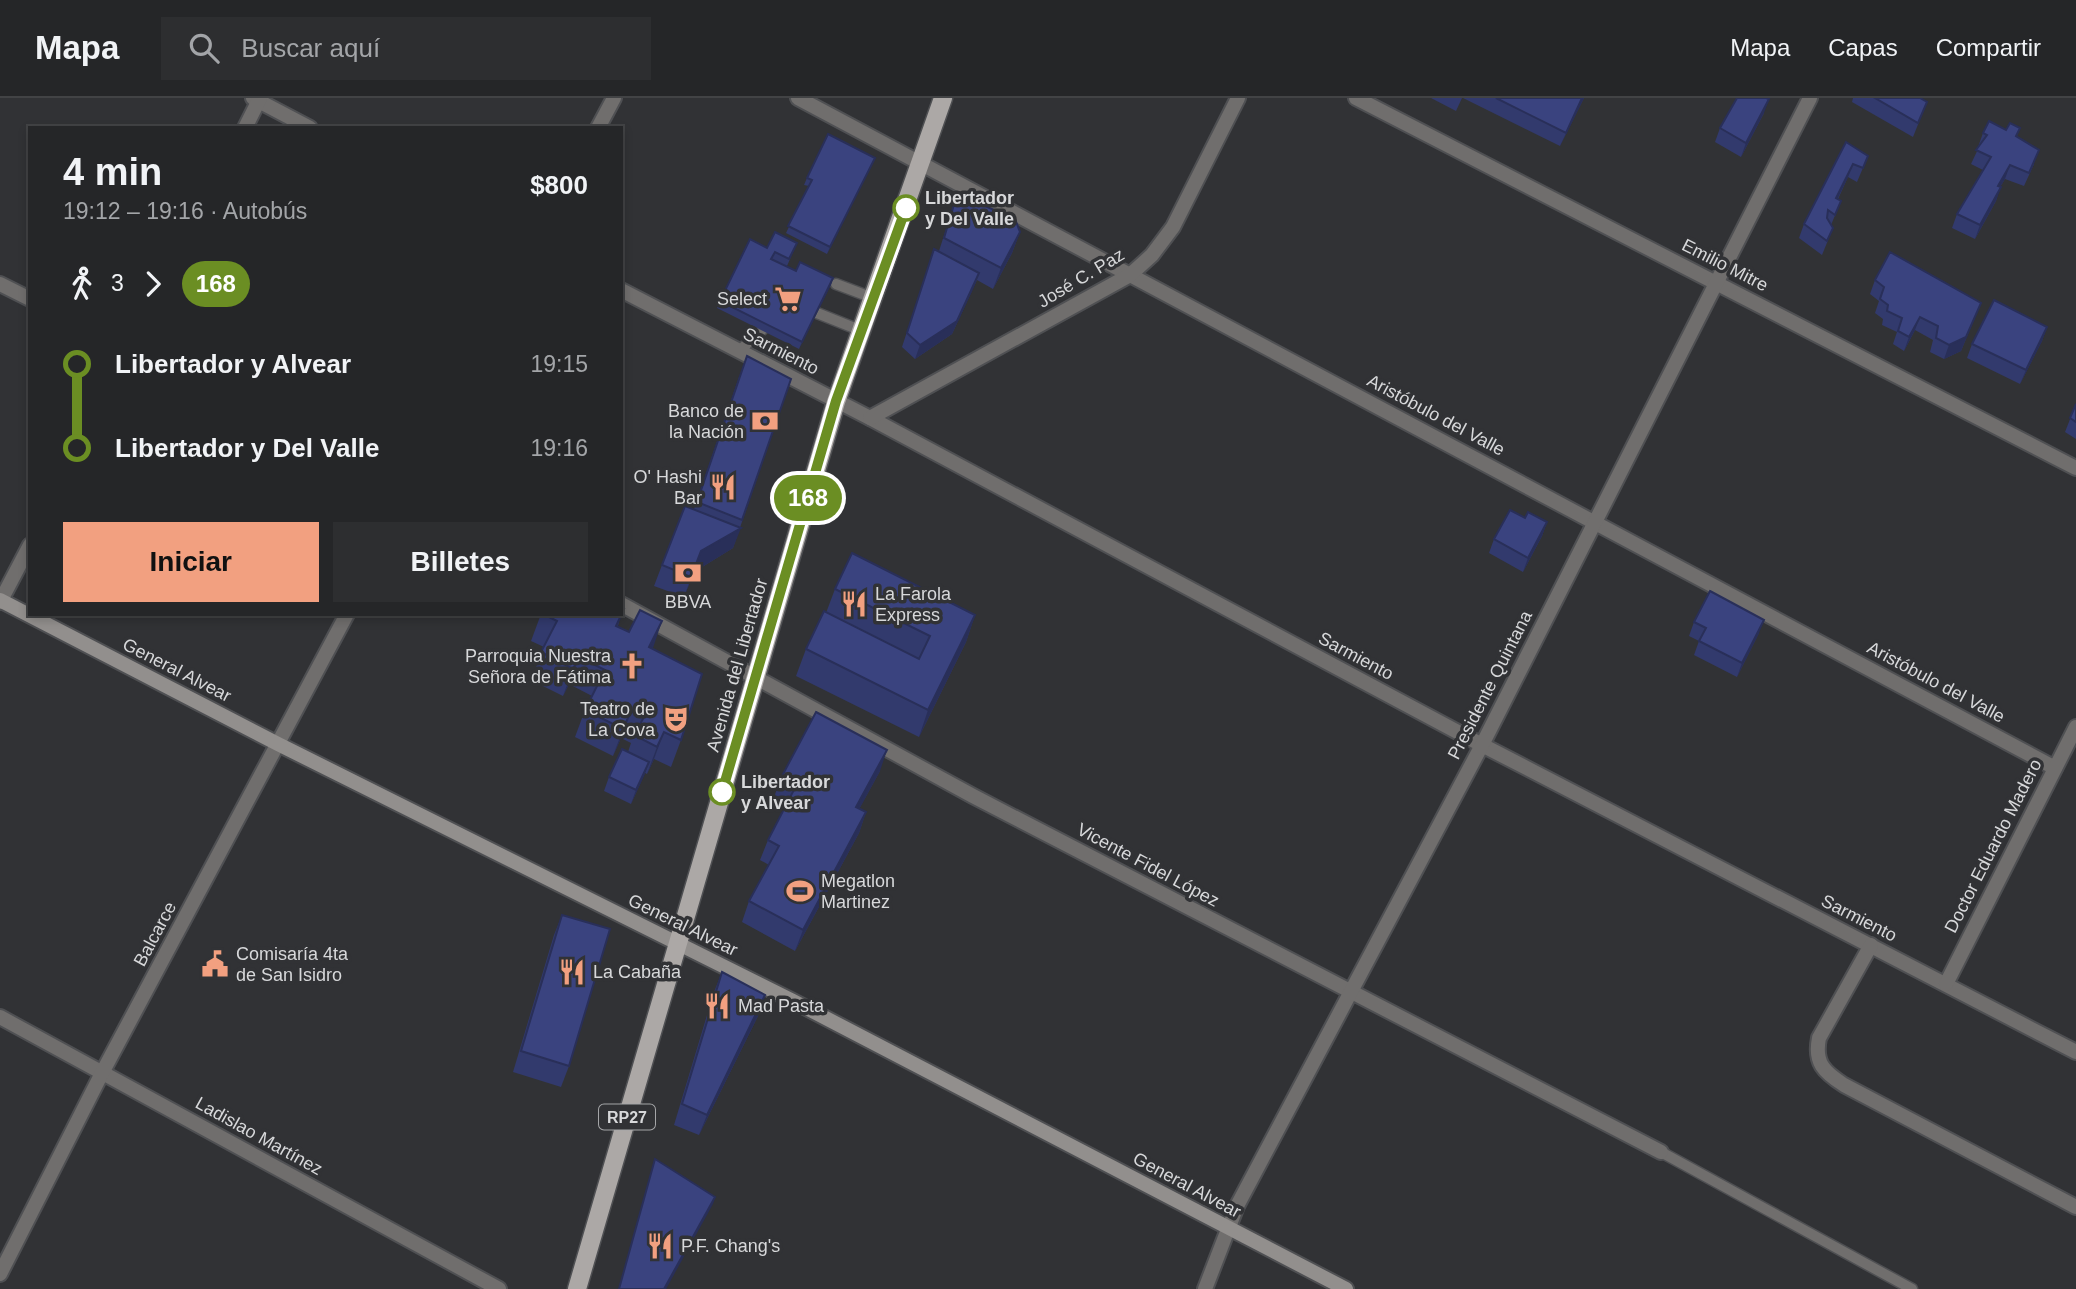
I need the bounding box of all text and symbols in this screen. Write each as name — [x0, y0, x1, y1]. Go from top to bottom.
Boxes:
search box — [161, 17, 651, 80]
text: Mapa — [35, 29, 119, 66]
icon: search — [185, 29, 223, 67]
text: Buscar aquí — [241, 33, 380, 63]
text: Mapa — [1730, 34, 1790, 61]
text: Capas — [1828, 34, 1898, 61]
text: Compartir — [1936, 34, 2041, 61]
text: 4 min — [63, 151, 162, 193]
text: $800 — [530, 170, 588, 200]
place label: Libertador y Del Valle — [925, 188, 1014, 229]
marker: Libertador y Del Valle — [893, 195, 919, 221]
text: 19:12 – 19:16 · Autobús — [63, 198, 307, 224]
street label: Emilio Mitre — [1679, 235, 1771, 295]
street label: José C. Paz — [1034, 244, 1128, 312]
icon: walk — [63, 265, 101, 303]
icon: forward — [134, 265, 172, 303]
text: 3 — [111, 270, 124, 296]
text: 168 — [196, 270, 236, 297]
supermarket icon: Select — [773, 284, 803, 314]
place label: Select — [717, 289, 767, 309]
street label: Sarmiento — [740, 323, 822, 379]
text: Libertador y Alvear — [115, 349, 351, 379]
text: 19:15 — [530, 351, 588, 377]
street label: Aristóbulo del Valle — [1364, 370, 1508, 460]
place label: Banco de la Nación — [668, 401, 744, 442]
bank icon: Banco de la Nación — [750, 406, 780, 436]
text: Libertador y Del Valle — [115, 433, 379, 463]
text: 19:16 — [530, 435, 588, 461]
place label: O' Hashi Bar — [634, 467, 702, 508]
restaurant icon: O' Hashi Bar — [708, 472, 738, 502]
line badge: 168 — [768, 475, 848, 521]
text: 168 — [788, 484, 828, 511]
button: Iniciar — [63, 522, 319, 602]
button: Billetes — [333, 522, 588, 602]
bank icon: BBVA — [673, 558, 703, 588]
street label: Avenida del Libertador — [703, 576, 771, 754]
place label: La Farola Express — [875, 584, 952, 625]
restaurant icon: La Farola Express — [839, 589, 869, 619]
place label: BBVA — [665, 592, 711, 612]
street label: Presidente Quintana — [1444, 606, 1537, 763]
street label: Sarmiento — [1315, 628, 1397, 684]
street label: General Alvear — [119, 634, 235, 706]
street label: Aristóbulo del Valle — [1864, 637, 2008, 727]
place label: Parroquia Nuestra Señora de Fátima — [465, 646, 612, 687]
church icon: Parroquia Nuestra Señora de Fátima — [617, 651, 647, 681]
place label: Teatro de La Cova — [580, 699, 656, 740]
theatre icon: Teatro de La Cova — [661, 704, 691, 734]
street label: Doctor Eduardo Madero — [1940, 756, 2046, 936]
place label: Libertador y Alvear — [741, 772, 830, 813]
marker: Libertador y Alvear — [709, 779, 735, 805]
street label: Vicente Fidel López — [1074, 819, 1222, 911]
place label: Megatlon Martinez — [821, 871, 895, 912]
sports icon: Megatlon Martinez — [785, 876, 815, 906]
street label: General Alvear — [625, 890, 741, 960]
street label: Sarmiento — [1818, 890, 1900, 946]
street label: Balcarce — [130, 898, 180, 970]
place label: Comisaría 4ta de San Isidro — [236, 944, 349, 985]
public building icon: Comisaría 4ta de San Isidro — [200, 949, 230, 979]
restaurant icon: La Cabaña — [557, 957, 587, 987]
place label: La Cabaña — [593, 962, 682, 982]
restaurant icon: Mad Pasta — [702, 991, 732, 1021]
place label: Mad Pasta — [738, 996, 825, 1016]
street label: Ladislao Martínez — [192, 1093, 326, 1179]
road number: RP27 — [599, 1105, 655, 1130]
street label: General Alvear — [1130, 1148, 1244, 1222]
restaurant icon: P.F. Chang's — [645, 1231, 675, 1261]
place label: P.F. Chang's — [681, 1236, 780, 1256]

